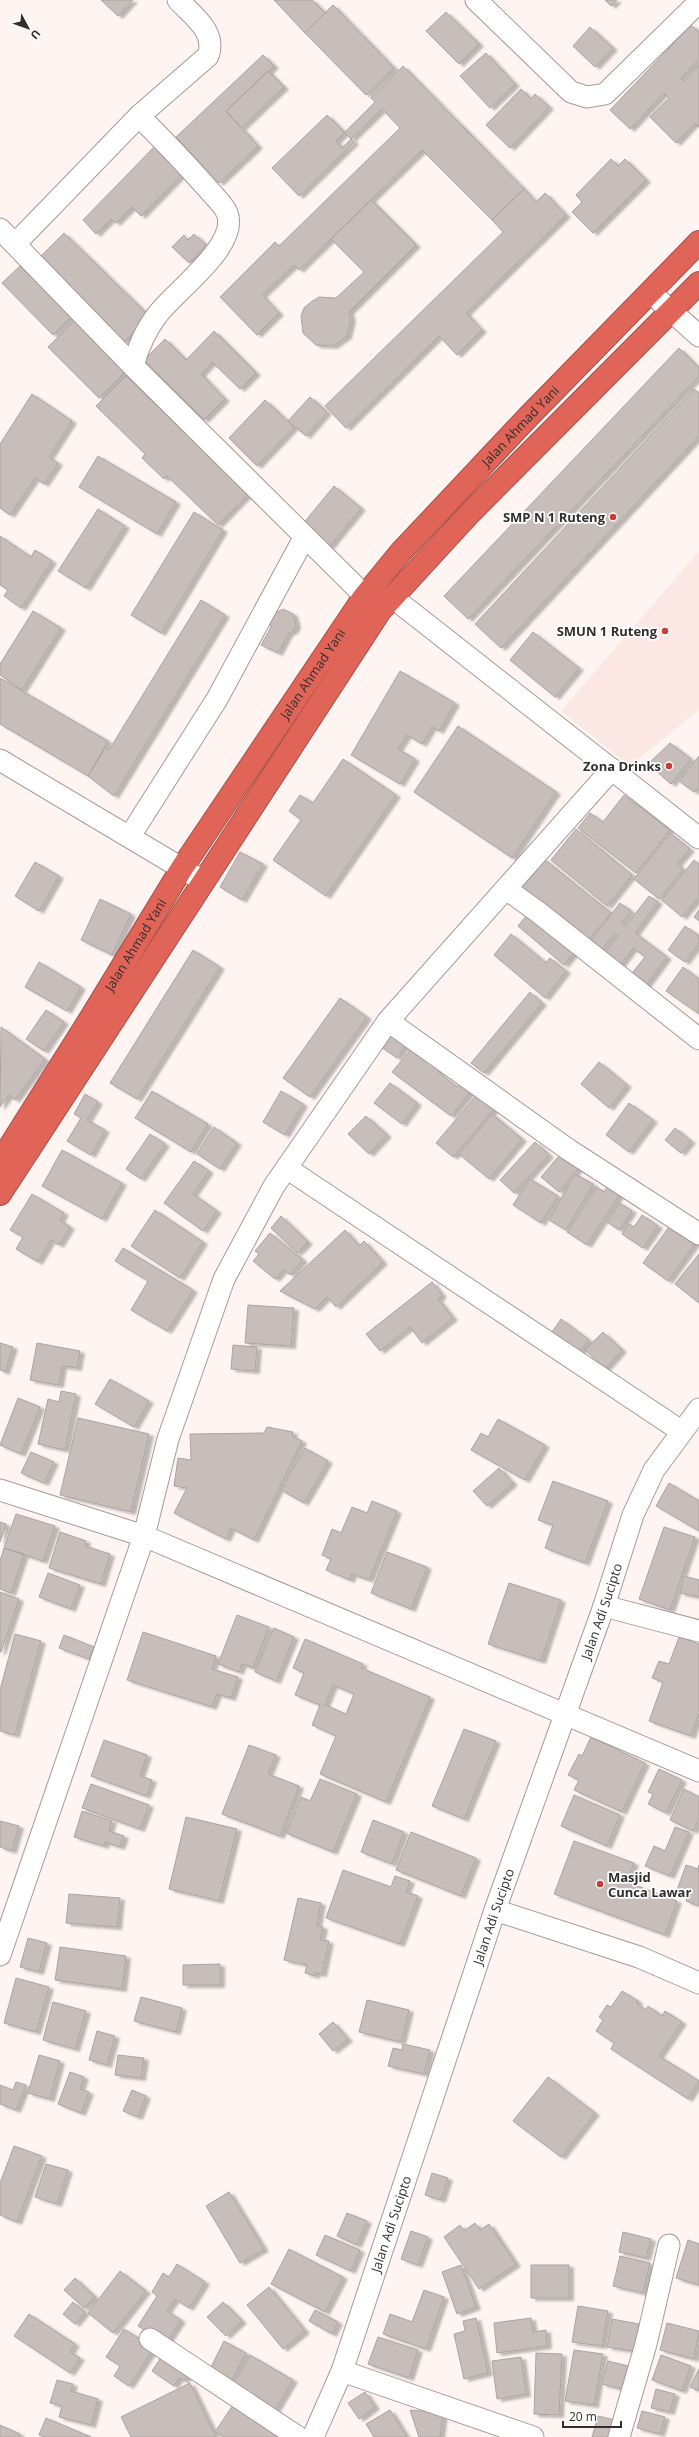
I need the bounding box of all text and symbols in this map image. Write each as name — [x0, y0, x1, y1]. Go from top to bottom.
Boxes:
north arrow — [8, 8, 48, 48]
text: U — [28, 27, 44, 43]
street label: Jalan Ahmad Yani — [476, 382, 563, 472]
place label: SMP N 1 Ruteng — [503, 508, 606, 526]
marker: SMP N 1 Ruteng — [608, 512, 618, 522]
place label: SMUN 1 Ruteng — [557, 622, 658, 640]
street label: Jalan Ahmad Yani — [275, 625, 349, 724]
marker: SMUN 1 Ruteng — [660, 626, 670, 636]
place label: Zona Drinks — [583, 757, 661, 775]
marker: Zona Drinks — [664, 761, 674, 771]
street label: Jalan Ahmad Yani — [99, 895, 170, 996]
street label: Jalan Adi Sucipto — [576, 1561, 626, 1664]
street label: Jalan Adi Sucipto — [468, 1866, 518, 1969]
place label: Masjid Cunca Lawar — [608, 1868, 691, 1901]
marker: Masjid Cunca Lawar — [595, 1879, 605, 1889]
street label: Jalan Adi Sucipto — [366, 2173, 415, 2276]
scale bar — [563, 2403, 621, 2429]
text: 20 m — [569, 2408, 597, 2425]

